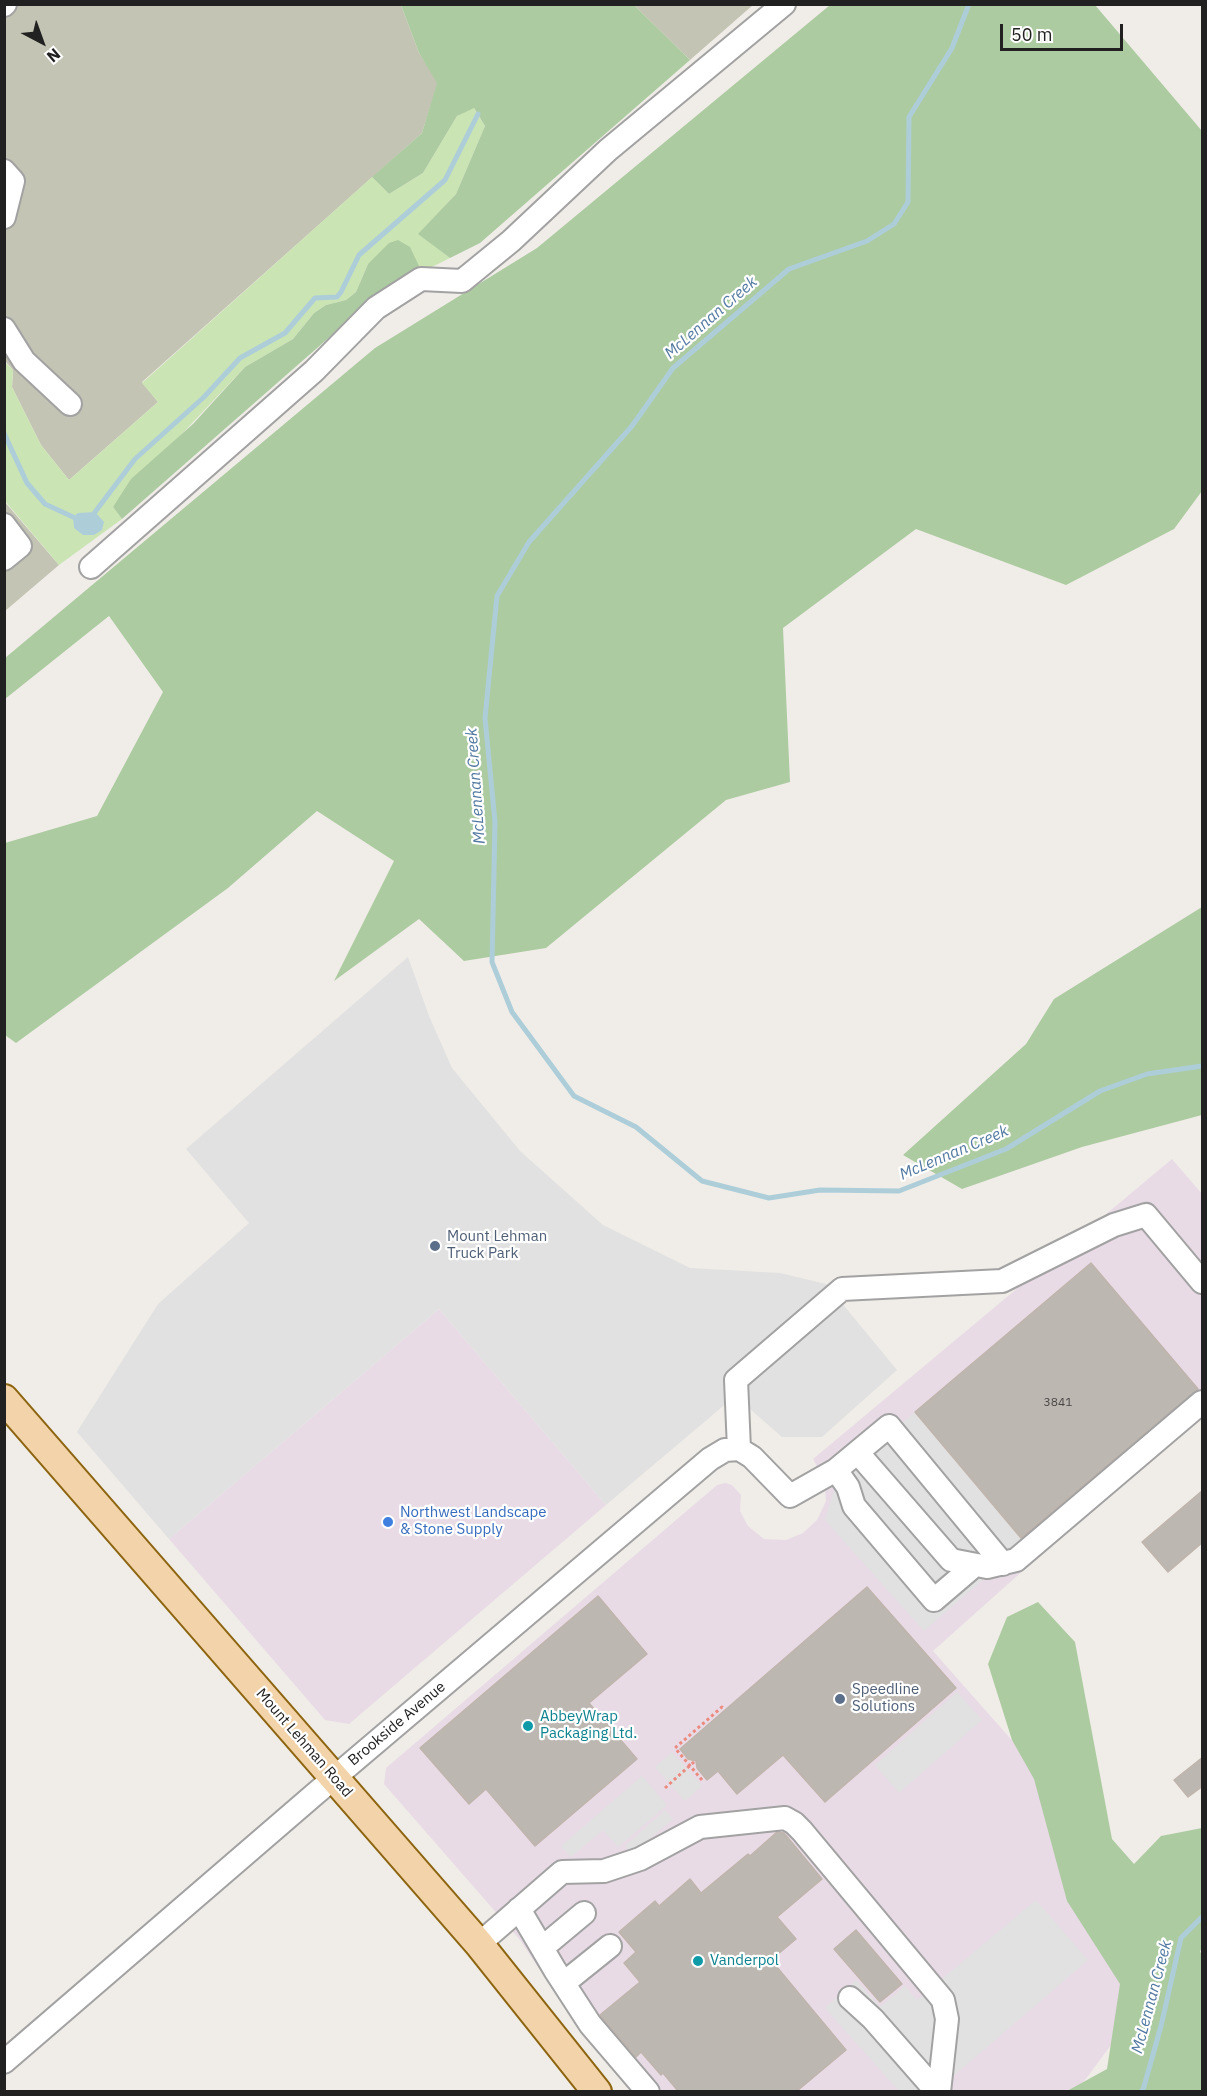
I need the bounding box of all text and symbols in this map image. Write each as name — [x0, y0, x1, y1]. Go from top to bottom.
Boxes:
north arrow — [12, 12, 72, 72]
scale bar — [1003, 12, 1126, 50]
text: 50 m — [1011, 23, 1053, 46]
text: N — [43, 44, 65, 67]
water label: McLennan Creek — [661, 273, 761, 363]
water label: McLennan Creek — [462, 727, 490, 845]
water label: McLennan Creek — [897, 1121, 1011, 1185]
place label: Mount Lehman Truck Park — [447, 1228, 547, 1263]
marker: Mount Lehman Truck Park — [428, 1239, 442, 1253]
house number: 3841 — [1044, 1396, 1072, 1410]
place label: Northwest Landscape & Stone Supply — [400, 1504, 546, 1539]
marker: Northwest Landscape & Stone Supply — [381, 1515, 395, 1529]
street label: Brookside Avenue — [345, 1678, 449, 1770]
place label: Speedline Solutions — [852, 1681, 919, 1716]
street label: Mount Lehman Road — [252, 1685, 356, 1801]
marker: Speedline Solutions — [833, 1692, 847, 1706]
place label: AbbeyWrap Packaging Ltd. — [540, 1708, 637, 1743]
marker: AbbeyWrap Packaging Ltd. — [521, 1719, 535, 1733]
water label: McLennan Creek — [1128, 1938, 1176, 2056]
place label: Vanderpol — [710, 1952, 779, 1970]
marker: Vanderpol — [691, 1954, 705, 1968]

